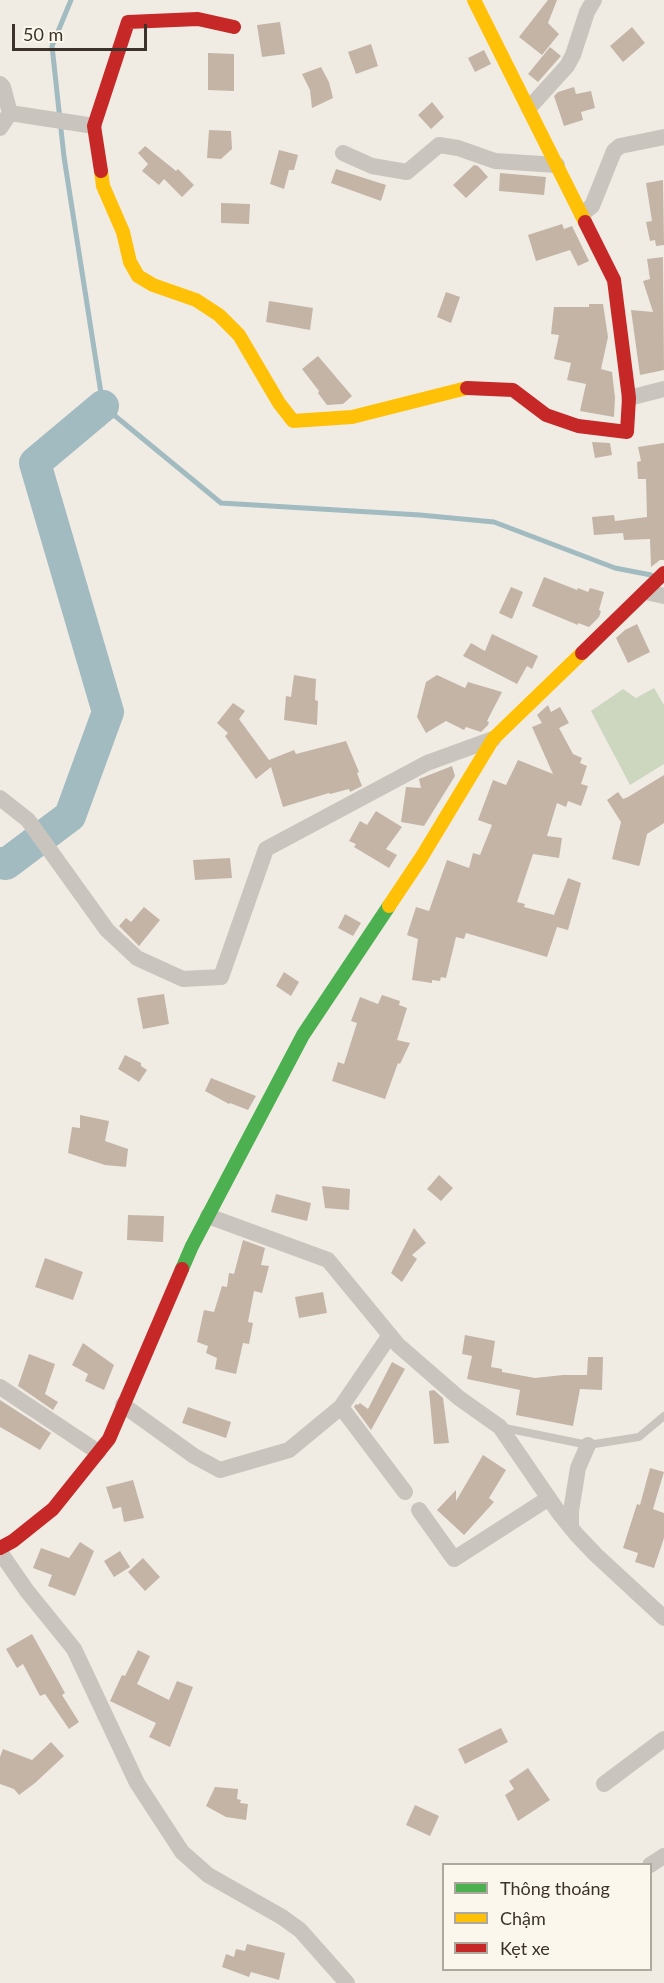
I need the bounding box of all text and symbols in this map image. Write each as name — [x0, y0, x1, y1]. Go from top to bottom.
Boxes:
scale bar — [15, 12, 150, 50]
text: 50 m — [23, 23, 63, 45]
legend — [442, 1863, 652, 1971]
text: Thông thoáng — [500, 1877, 610, 1899]
text: Chậm — [500, 1907, 546, 1929]
text: Kẹt xe — [500, 1937, 550, 1959]

